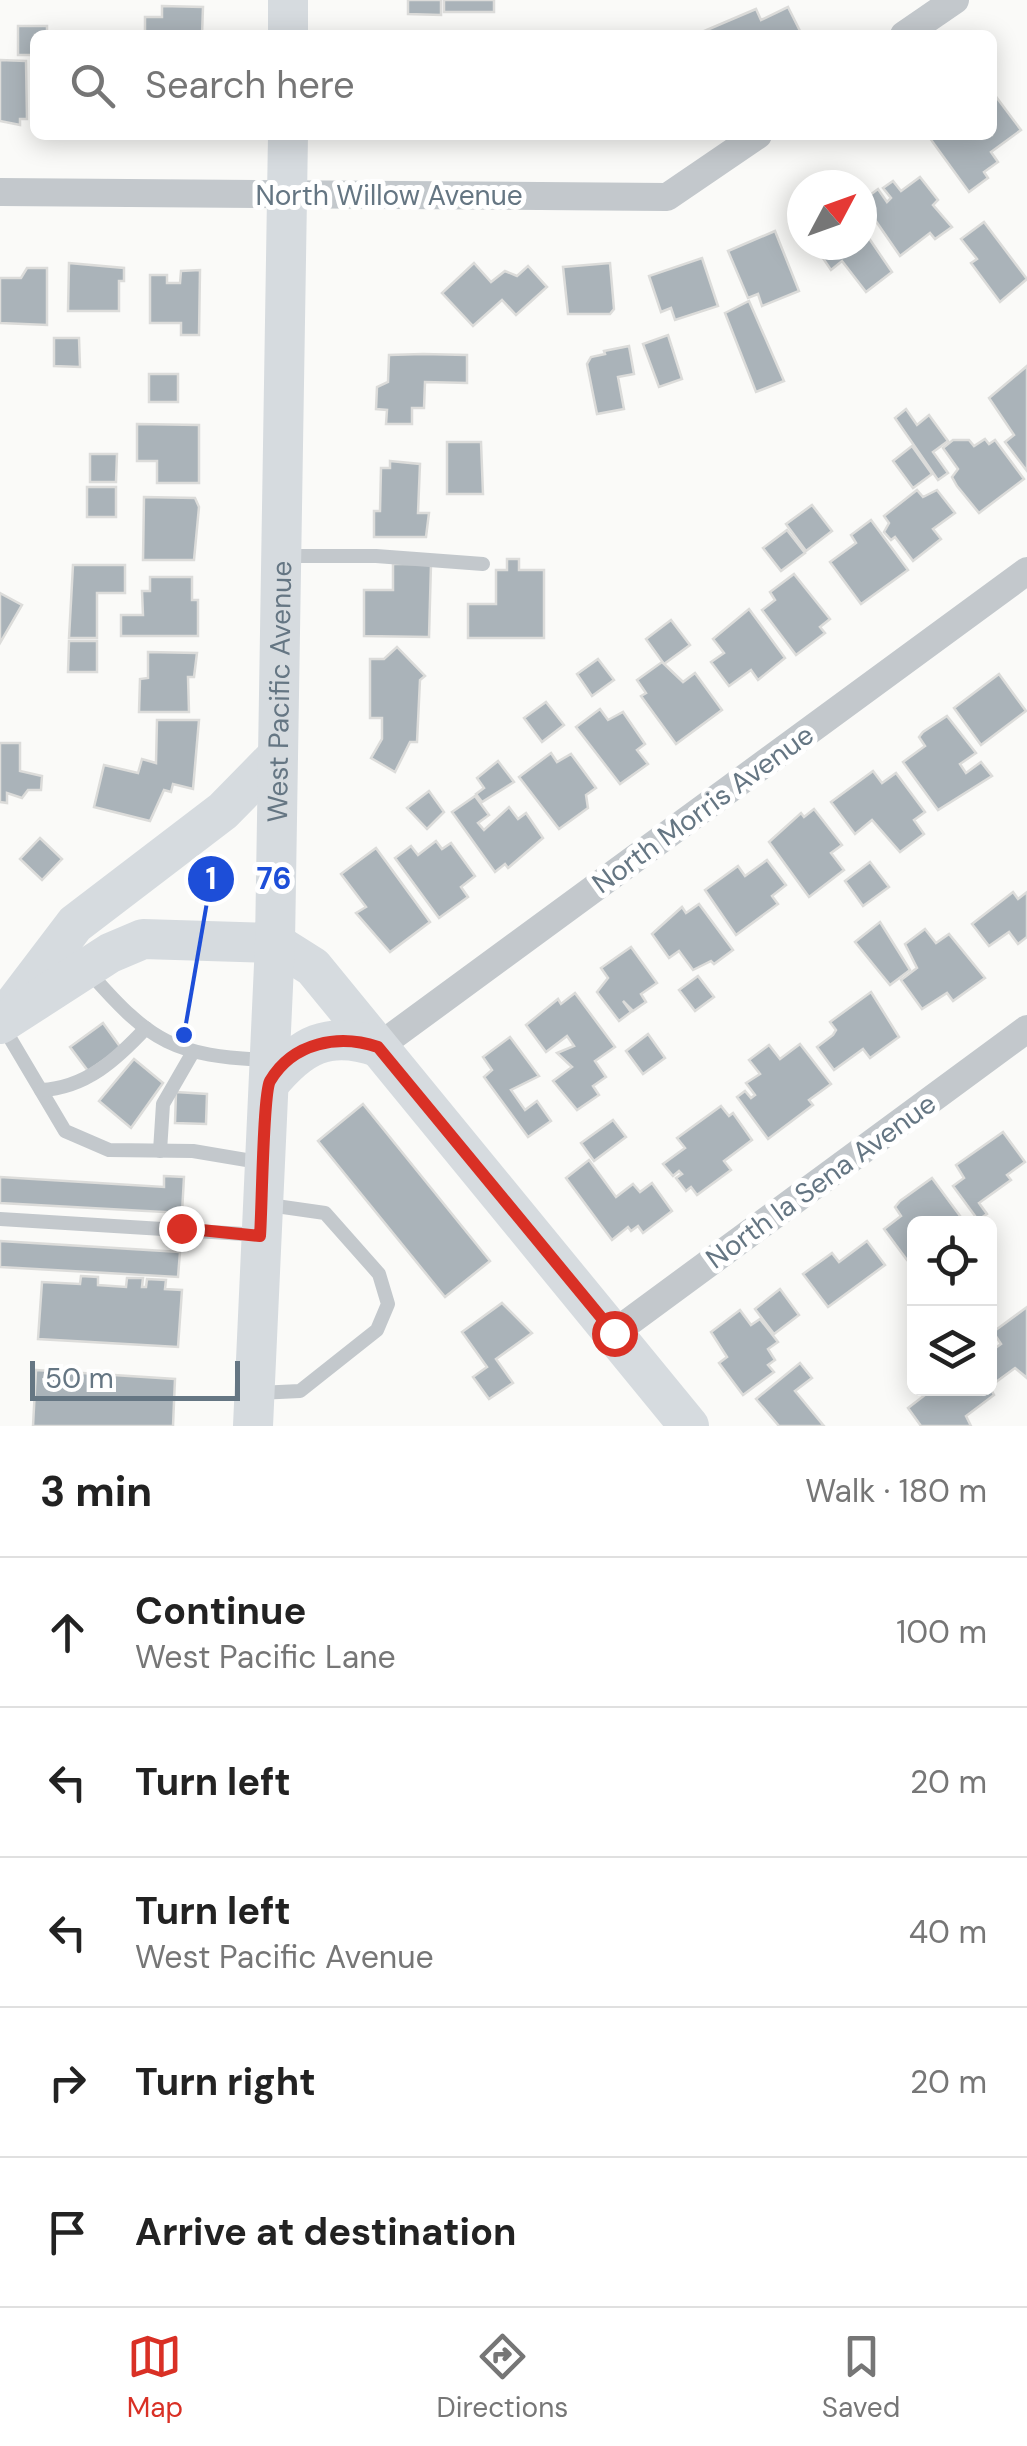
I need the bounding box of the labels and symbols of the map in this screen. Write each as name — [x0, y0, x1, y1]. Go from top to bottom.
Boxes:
north arrow — [787, 170, 877, 260]
street label: North Willow Avenue — [255, 177, 523, 214]
street label: West Pacific Avenue — [258, 560, 300, 823]
street label: North Morris Avenue — [585, 716, 821, 902]
callout: 76 — [186, 849, 311, 909]
text: 1 — [206, 859, 216, 898]
text: 76 — [257, 859, 291, 898]
street label: North la Sena Avenue — [699, 1085, 943, 1277]
route end — [159, 1206, 205, 1252]
route start — [592, 1311, 638, 1357]
scale bar — [30, 1356, 240, 1400]

